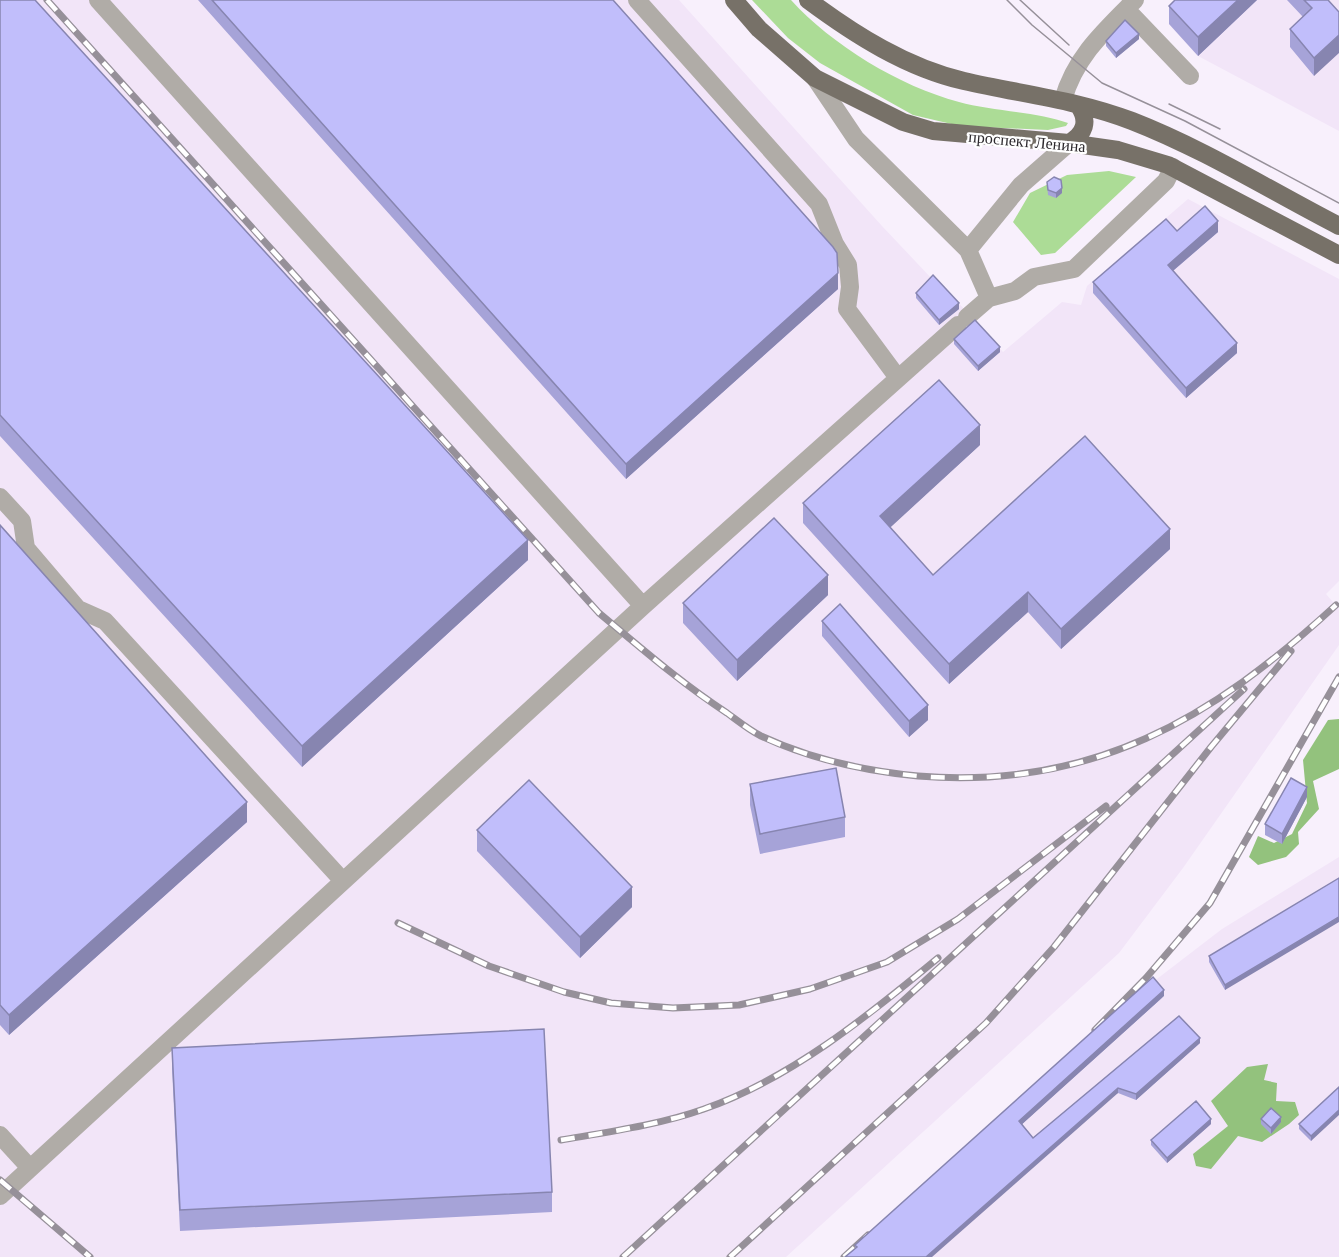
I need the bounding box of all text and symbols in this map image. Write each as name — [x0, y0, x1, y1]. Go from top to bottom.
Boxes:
street label: проспект Ленина — [968, 126, 1086, 156]

